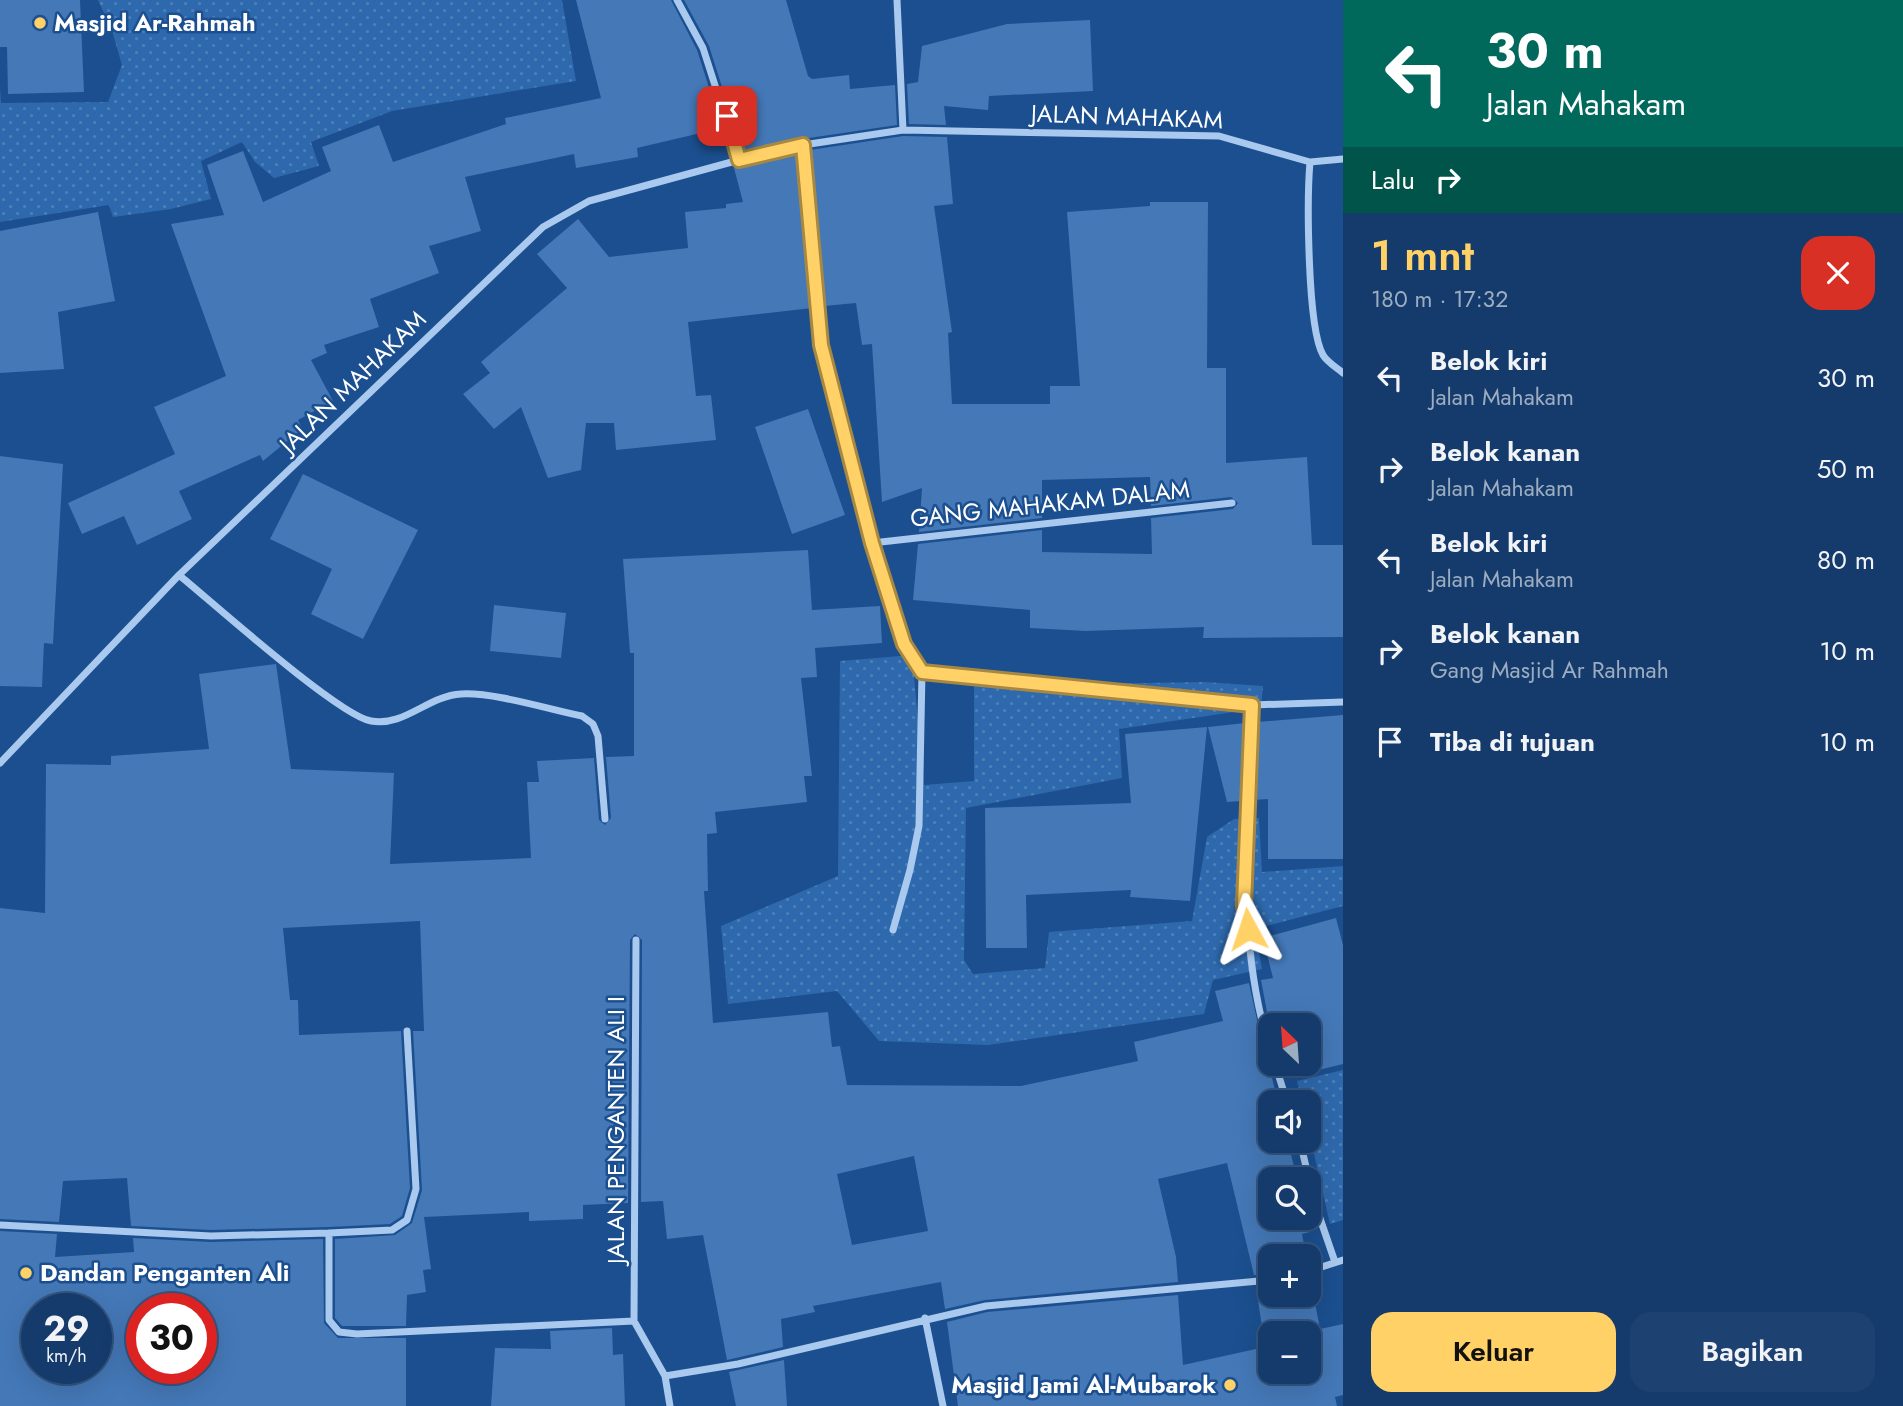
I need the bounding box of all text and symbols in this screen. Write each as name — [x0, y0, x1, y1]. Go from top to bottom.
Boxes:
place label: Masjid Ar-Rahmah — [54, 5, 256, 40]
marker: Masjid Ar-Rahmah — [32, 15, 48, 31]
text: 30 m — [1486, 16, 1604, 86]
icon: left — [1371, 28, 1462, 119]
text: Jalan Mahakam — [1486, 81, 1686, 127]
pin — [697, 86, 757, 146]
street label: JALAN MAHAKAM — [1028, 96, 1224, 137]
icon: arrive — [708, 97, 746, 135]
text: Lalu — [1371, 161, 1415, 199]
icon: right — [1429, 161, 1467, 199]
text: 1 mnt — [1371, 225, 1474, 286]
button: close — [1801, 236, 1875, 310]
text: 180 m · 17:32 — [1371, 282, 1508, 316]
street label: JALAN MAHAKAM — [269, 302, 434, 463]
text: Belok kiri — [1430, 342, 1547, 380]
icon: left — [1371, 359, 1409, 397]
text: 30 m — [1817, 359, 1875, 397]
text: Jalan Mahakam — [1430, 380, 1574, 414]
text: Belok kanan — [1430, 433, 1580, 471]
icon: right — [1371, 450, 1409, 488]
text: 50 m — [1817, 450, 1875, 488]
street label: GANG MAHAKAM DALAM — [909, 471, 1191, 536]
text: Jalan Mahakam — [1430, 471, 1574, 505]
text: Belok kiri — [1430, 524, 1547, 562]
icon: left — [1371, 541, 1409, 579]
text: 80 m — [1817, 541, 1875, 579]
text: Jalan Mahakam — [1430, 562, 1574, 596]
text: Belok kanan — [1430, 615, 1580, 653]
icon: right — [1371, 632, 1409, 670]
text: 10 m — [1820, 632, 1875, 670]
text: Gang Masjid Ar Rahmah — [1430, 653, 1669, 687]
icon: arrive — [1371, 723, 1409, 761]
text: Tiba di tujuan — [1430, 723, 1595, 761]
text: 10 m — [1820, 723, 1875, 761]
position arrow — [1211, 892, 1285, 966]
street label: JALAN PENGANTEN ALI I — [598, 996, 633, 1267]
north arrow — [1258, 1013, 1321, 1076]
map controls — [1258, 1013, 1321, 1384]
button: sound — [1258, 1090, 1321, 1153]
button: search — [1258, 1167, 1321, 1230]
button: + — [1258, 1244, 1321, 1307]
place label: Dandan Penganten Ali — [40, 1255, 289, 1290]
marker: Dandan Penganten Ali — [18, 1265, 34, 1281]
speed limit sign: 30 — [126, 1293, 217, 1384]
text: 29 — [43, 1304, 90, 1354]
button: Keluar — [1371, 1312, 1616, 1392]
button: Bagikan — [1630, 1312, 1875, 1392]
button: − — [1258, 1321, 1321, 1384]
text: km/h — [46, 1343, 87, 1369]
place label: Masjid Jami Al-Mubarok — [951, 1367, 1216, 1402]
marker: Masjid Jami Al-Mubarok — [1222, 1377, 1238, 1393]

